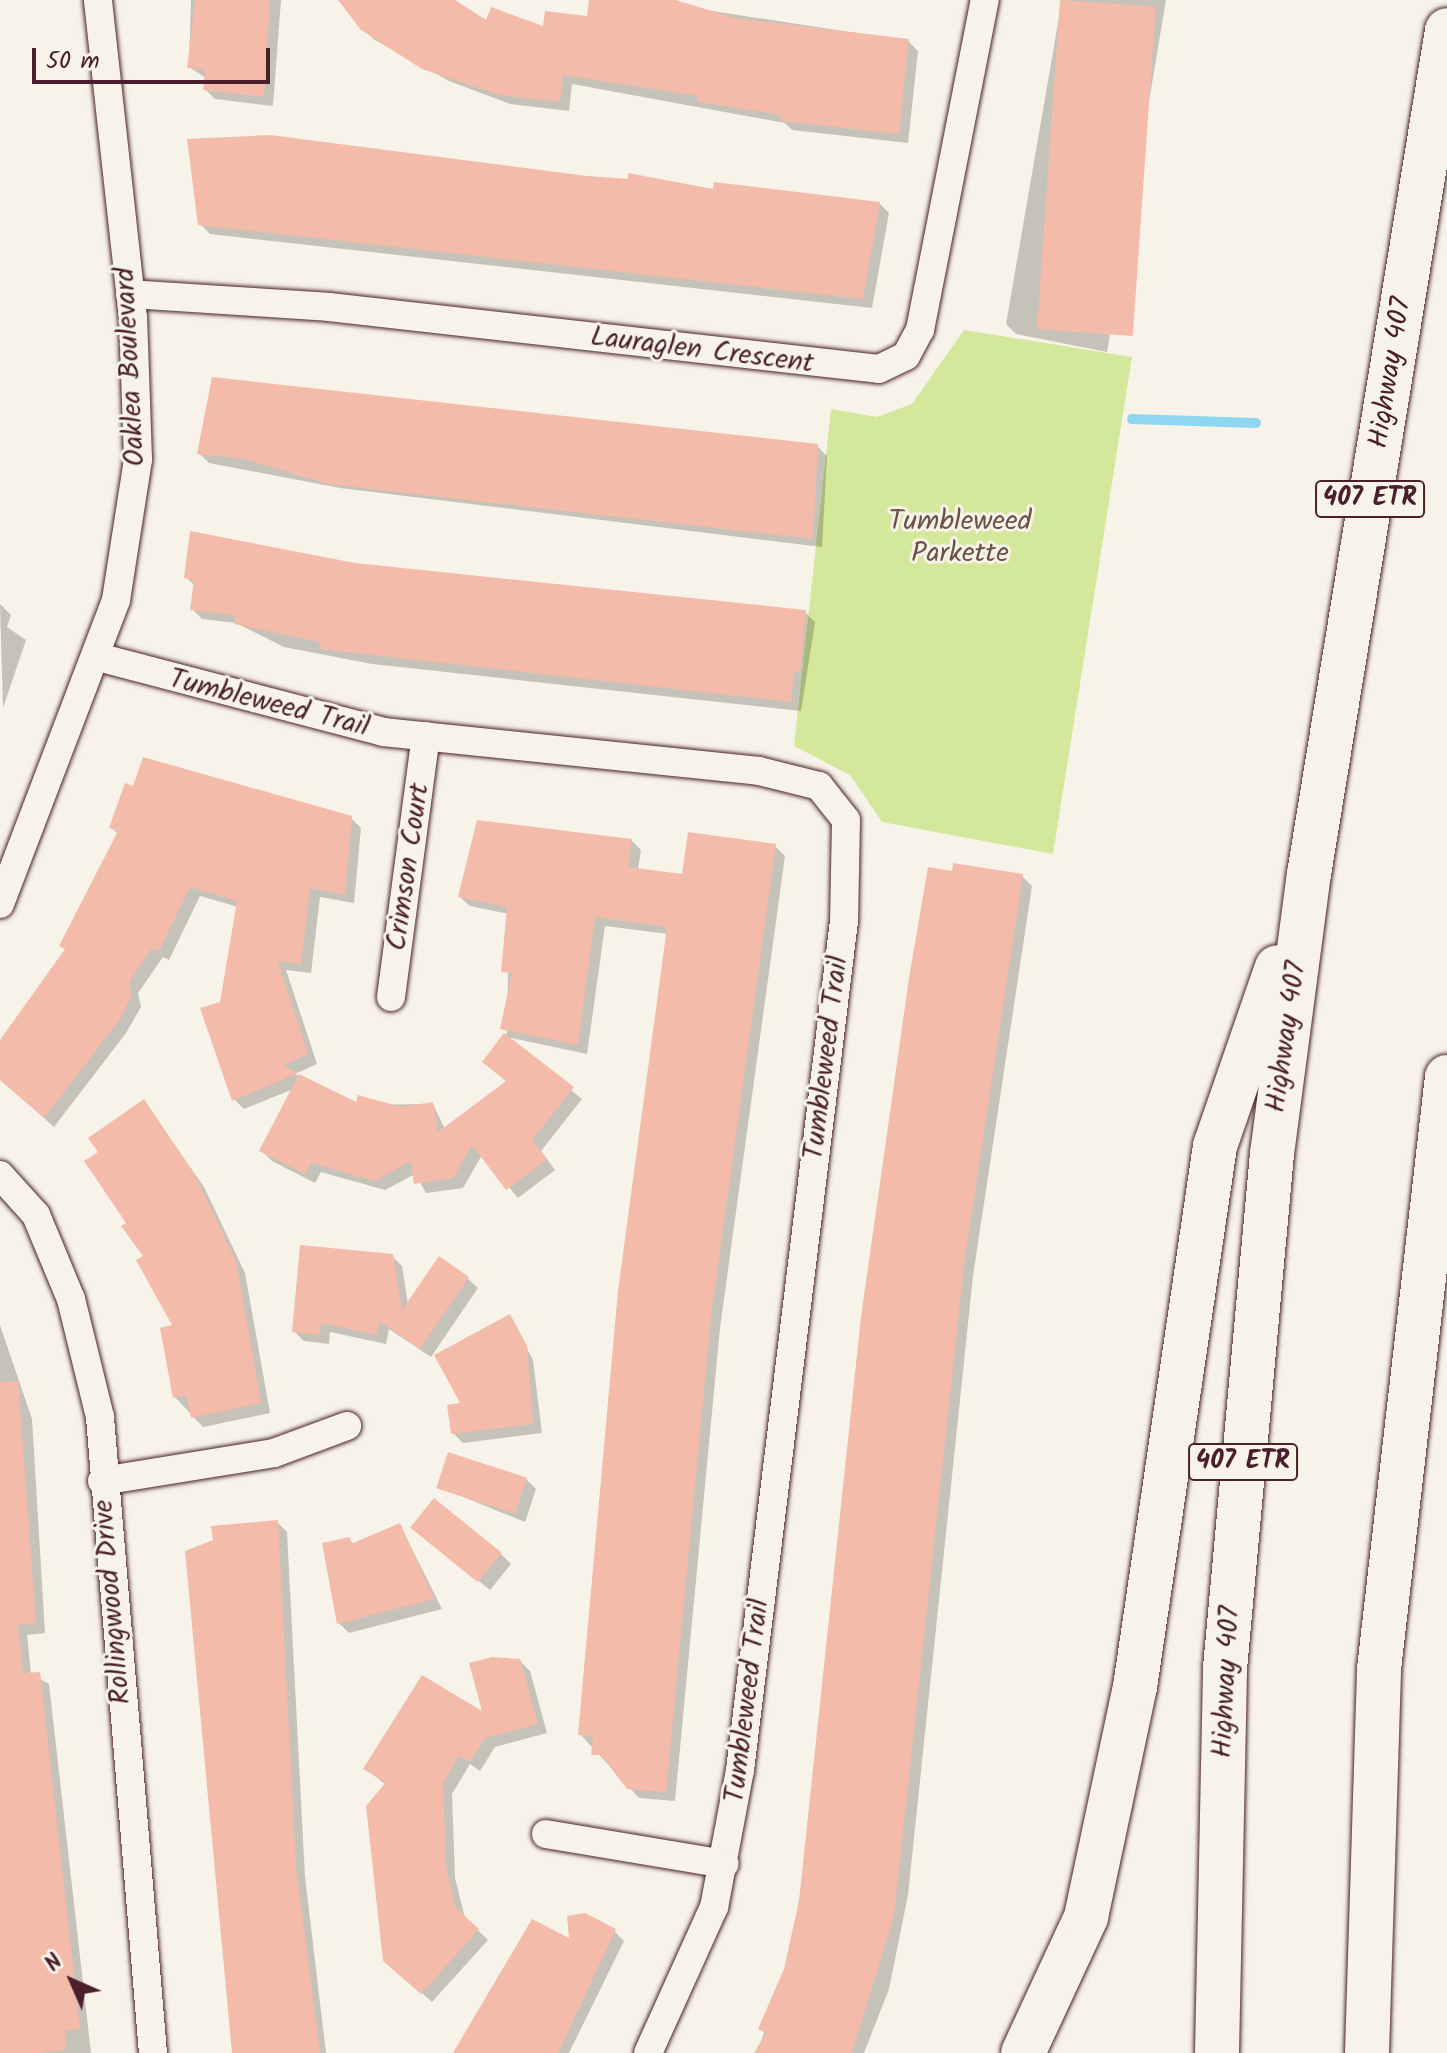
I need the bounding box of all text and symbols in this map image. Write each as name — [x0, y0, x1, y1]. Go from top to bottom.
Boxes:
scale bar — [36, 32, 274, 82]
text: 50 m — [46, 42, 100, 81]
street label: Oaklea Boulevard — [109, 267, 153, 467]
street label: Highway 407 — [1362, 295, 1420, 451]
street label: Lauraglen Crescent — [588, 321, 816, 381]
road number: 407 ETR — [1314, 477, 1426, 521]
park label: Tumbleweed Parkette — [889, 505, 1031, 571]
street label: Tumbleweed Trail — [165, 663, 373, 745]
street label: Crimson Court — [381, 781, 437, 953]
street label: Tumbleweed Trail — [798, 954, 856, 1162]
street label: Highway 407 — [1260, 959, 1314, 1115]
road number: 407 ETR — [1187, 1440, 1299, 1484]
street label: Rollingwood Drive — [87, 1498, 139, 1706]
street label: Tumbleweed Trail — [719, 1597, 777, 1805]
street label: Highway 407 — [1206, 1605, 1248, 1759]
north arrow — [32, 1941, 112, 2021]
text: N — [37, 1946, 72, 1981]

